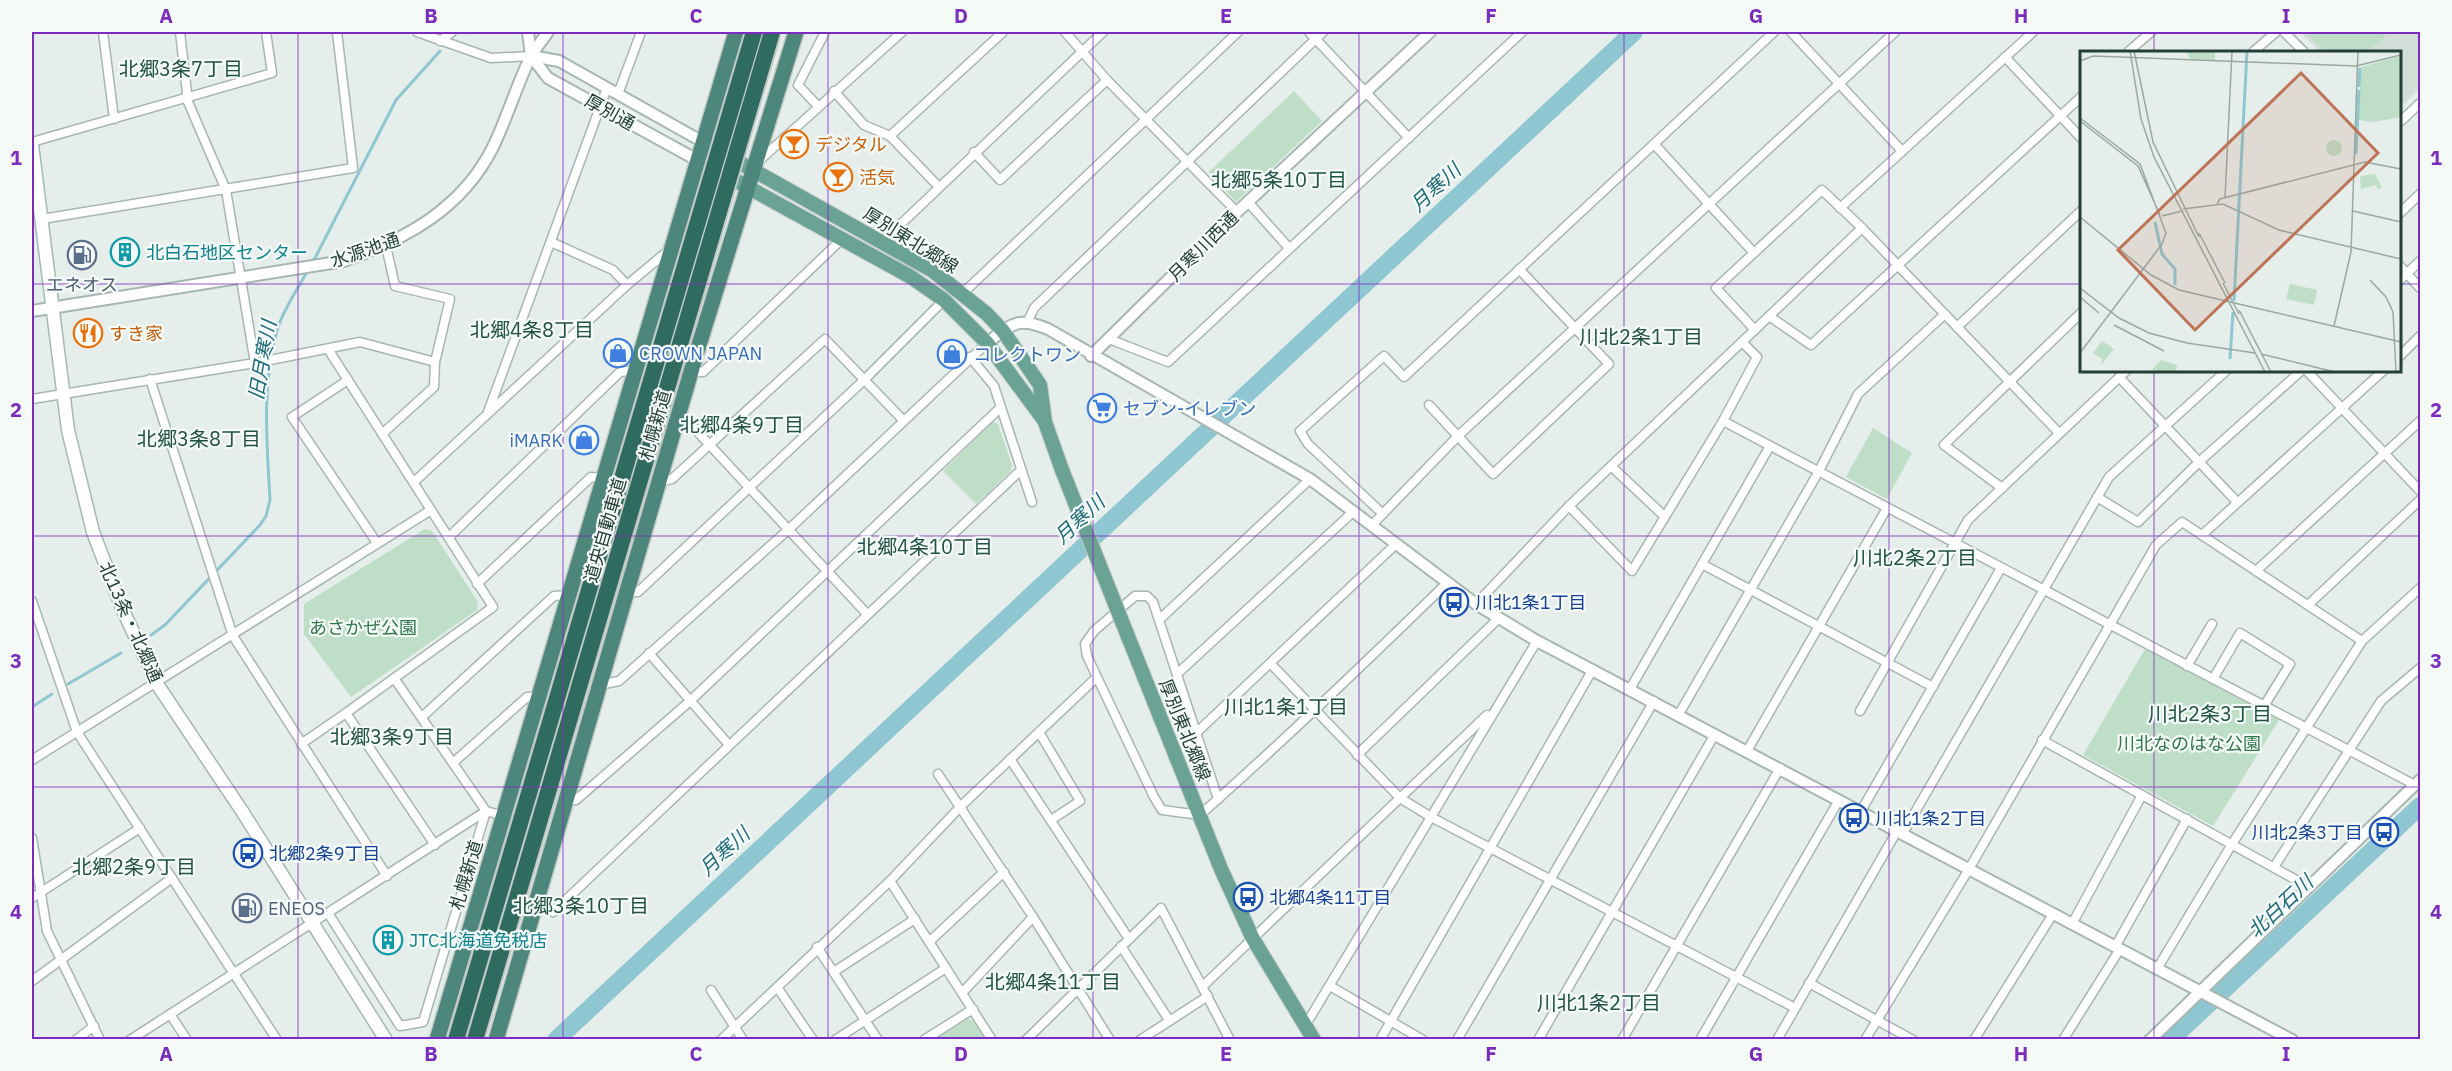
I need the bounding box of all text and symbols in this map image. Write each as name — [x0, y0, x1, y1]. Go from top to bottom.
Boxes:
text: A — [159, 2, 173, 29]
text: B — [424, 2, 438, 29]
text: C — [689, 2, 703, 29]
text: D — [954, 2, 968, 29]
text: E — [1220, 2, 1232, 29]
text: F — [1485, 2, 1497, 29]
text: G — [1749, 2, 1763, 29]
text: H — [2014, 2, 2028, 29]
text: I — [2282, 2, 2290, 29]
inset map — [2080, 51, 2401, 372]
district label: 北郷3条7丁目 — [119, 55, 243, 82]
street label: 厚別通 — [581, 89, 639, 135]
bar icon: デジタル — [778, 128, 810, 160]
place label: デジタル — [815, 133, 887, 156]
text: 1 — [10, 144, 22, 171]
text: 1 — [2430, 144, 2442, 171]
water label: 月寒川 — [1404, 155, 1468, 217]
bar icon: 活気 — [822, 161, 854, 193]
place label: 活気 — [859, 166, 895, 189]
district label: 北郷5条10丁目 — [1211, 166, 1347, 193]
street label: 厚別東北郷線 — [859, 202, 963, 278]
street label: 月寒川西通 — [1163, 206, 1243, 286]
street label: 水源池通 — [327, 227, 403, 273]
building icon: 北白石地区センター — [109, 236, 141, 268]
fuel station icon: エネオス — [66, 239, 98, 271]
place label: 北白石地区センター — [146, 241, 308, 264]
place label: エネオス — [46, 273, 118, 296]
water label: 旧月寒川 — [242, 316, 283, 402]
district label: 北郷4条8丁目 — [470, 316, 594, 343]
restaurant icon: すき家 — [72, 317, 104, 349]
place label: すき家 — [109, 322, 163, 345]
district label: 川北2条1丁目 — [1579, 323, 1703, 350]
shop icon: CROWN JAPAN — [602, 337, 634, 369]
shop icon: コレクトワン — [936, 338, 968, 370]
place label: CROWN JAPAN — [639, 342, 762, 365]
place label: コレクトワン — [973, 343, 1081, 366]
street label: 札幌新道 — [634, 387, 676, 463]
supermarket icon: セブン-イレブン — [1086, 392, 1118, 424]
text: 2 — [10, 396, 22, 423]
text: 2 — [2430, 396, 2442, 423]
place label: セブン-イレブン — [1123, 397, 1256, 420]
district label: 北郷4条9丁目 — [680, 411, 804, 438]
shop icon: iMARK — [568, 424, 600, 456]
district label: 北郷3条8丁目 — [137, 425, 261, 452]
place label: iMARK — [509, 429, 564, 452]
street label: 道央自動車道 — [579, 475, 631, 585]
water label: 月寒川 — [1048, 487, 1112, 549]
district label: 北郷4条10丁目 — [857, 533, 993, 560]
district label: 川北2条2丁目 — [1853, 544, 1977, 571]
street label: 北13条・北郷通 — [94, 558, 168, 686]
bus stop icon: 川北1条1丁目 — [1438, 586, 1470, 618]
place label: 川北1条1丁目 — [1475, 591, 1587, 614]
park label: あさかぜ公園 — [309, 616, 417, 639]
text: 3 — [10, 647, 22, 674]
text: 3 — [2430, 647, 2442, 674]
street label: 厚別東北郷線 — [1154, 676, 1216, 784]
district label: 川北1条1丁目 — [1224, 693, 1348, 720]
district label: 川北2条3丁目 — [2148, 700, 2272, 727]
district label: 北郷3条9丁目 — [330, 723, 454, 750]
park label: 川北なのはな公園 — [2117, 732, 2261, 755]
bus stop icon: 川北1条2丁目 — [1838, 802, 1870, 834]
place label: 川北1条2丁目 — [1875, 807, 1987, 830]
bus stop icon: 川北2条3丁目 — [2368, 816, 2400, 848]
water label: 月寒川 — [693, 819, 757, 881]
place label: 川北2条3丁目 — [2251, 821, 2363, 844]
bus stop icon: 北郷2条9丁目 — [232, 837, 264, 869]
street label: 札幌新道 — [444, 837, 488, 913]
place label: 北郷2条9丁目 — [269, 842, 381, 865]
district label: 北郷2条9丁目 — [72, 853, 196, 880]
water label: 北白石川 — [2242, 867, 2320, 943]
bus stop icon: 北郷4条11丁目 — [1232, 881, 1264, 913]
place label: 北郷4条11丁目 — [1269, 886, 1391, 909]
fuel station icon: ENEOS — [231, 892, 263, 924]
district label: 北郷3条10丁目 — [513, 892, 649, 919]
place label: ENEOS — [268, 897, 325, 920]
text: 4 — [10, 898, 22, 925]
text: 4 — [2430, 898, 2442, 925]
building icon: JTC北海道免税店 — [372, 924, 404, 956]
place label: JTC北海道免税店 — [409, 929, 547, 952]
district label: 北郷4条11丁目 — [985, 968, 1121, 995]
district label: 川北1条2丁目 — [1537, 989, 1661, 1016]
text: A — [159, 1040, 173, 1067]
text: B — [424, 1040, 438, 1067]
text: C — [689, 1040, 703, 1067]
text: D — [954, 1040, 968, 1067]
text: E — [1220, 1040, 1232, 1067]
text: F — [1485, 1040, 1497, 1067]
text: G — [1749, 1040, 1763, 1067]
text: H — [2014, 1040, 2028, 1067]
text: I — [2282, 1040, 2290, 1067]

